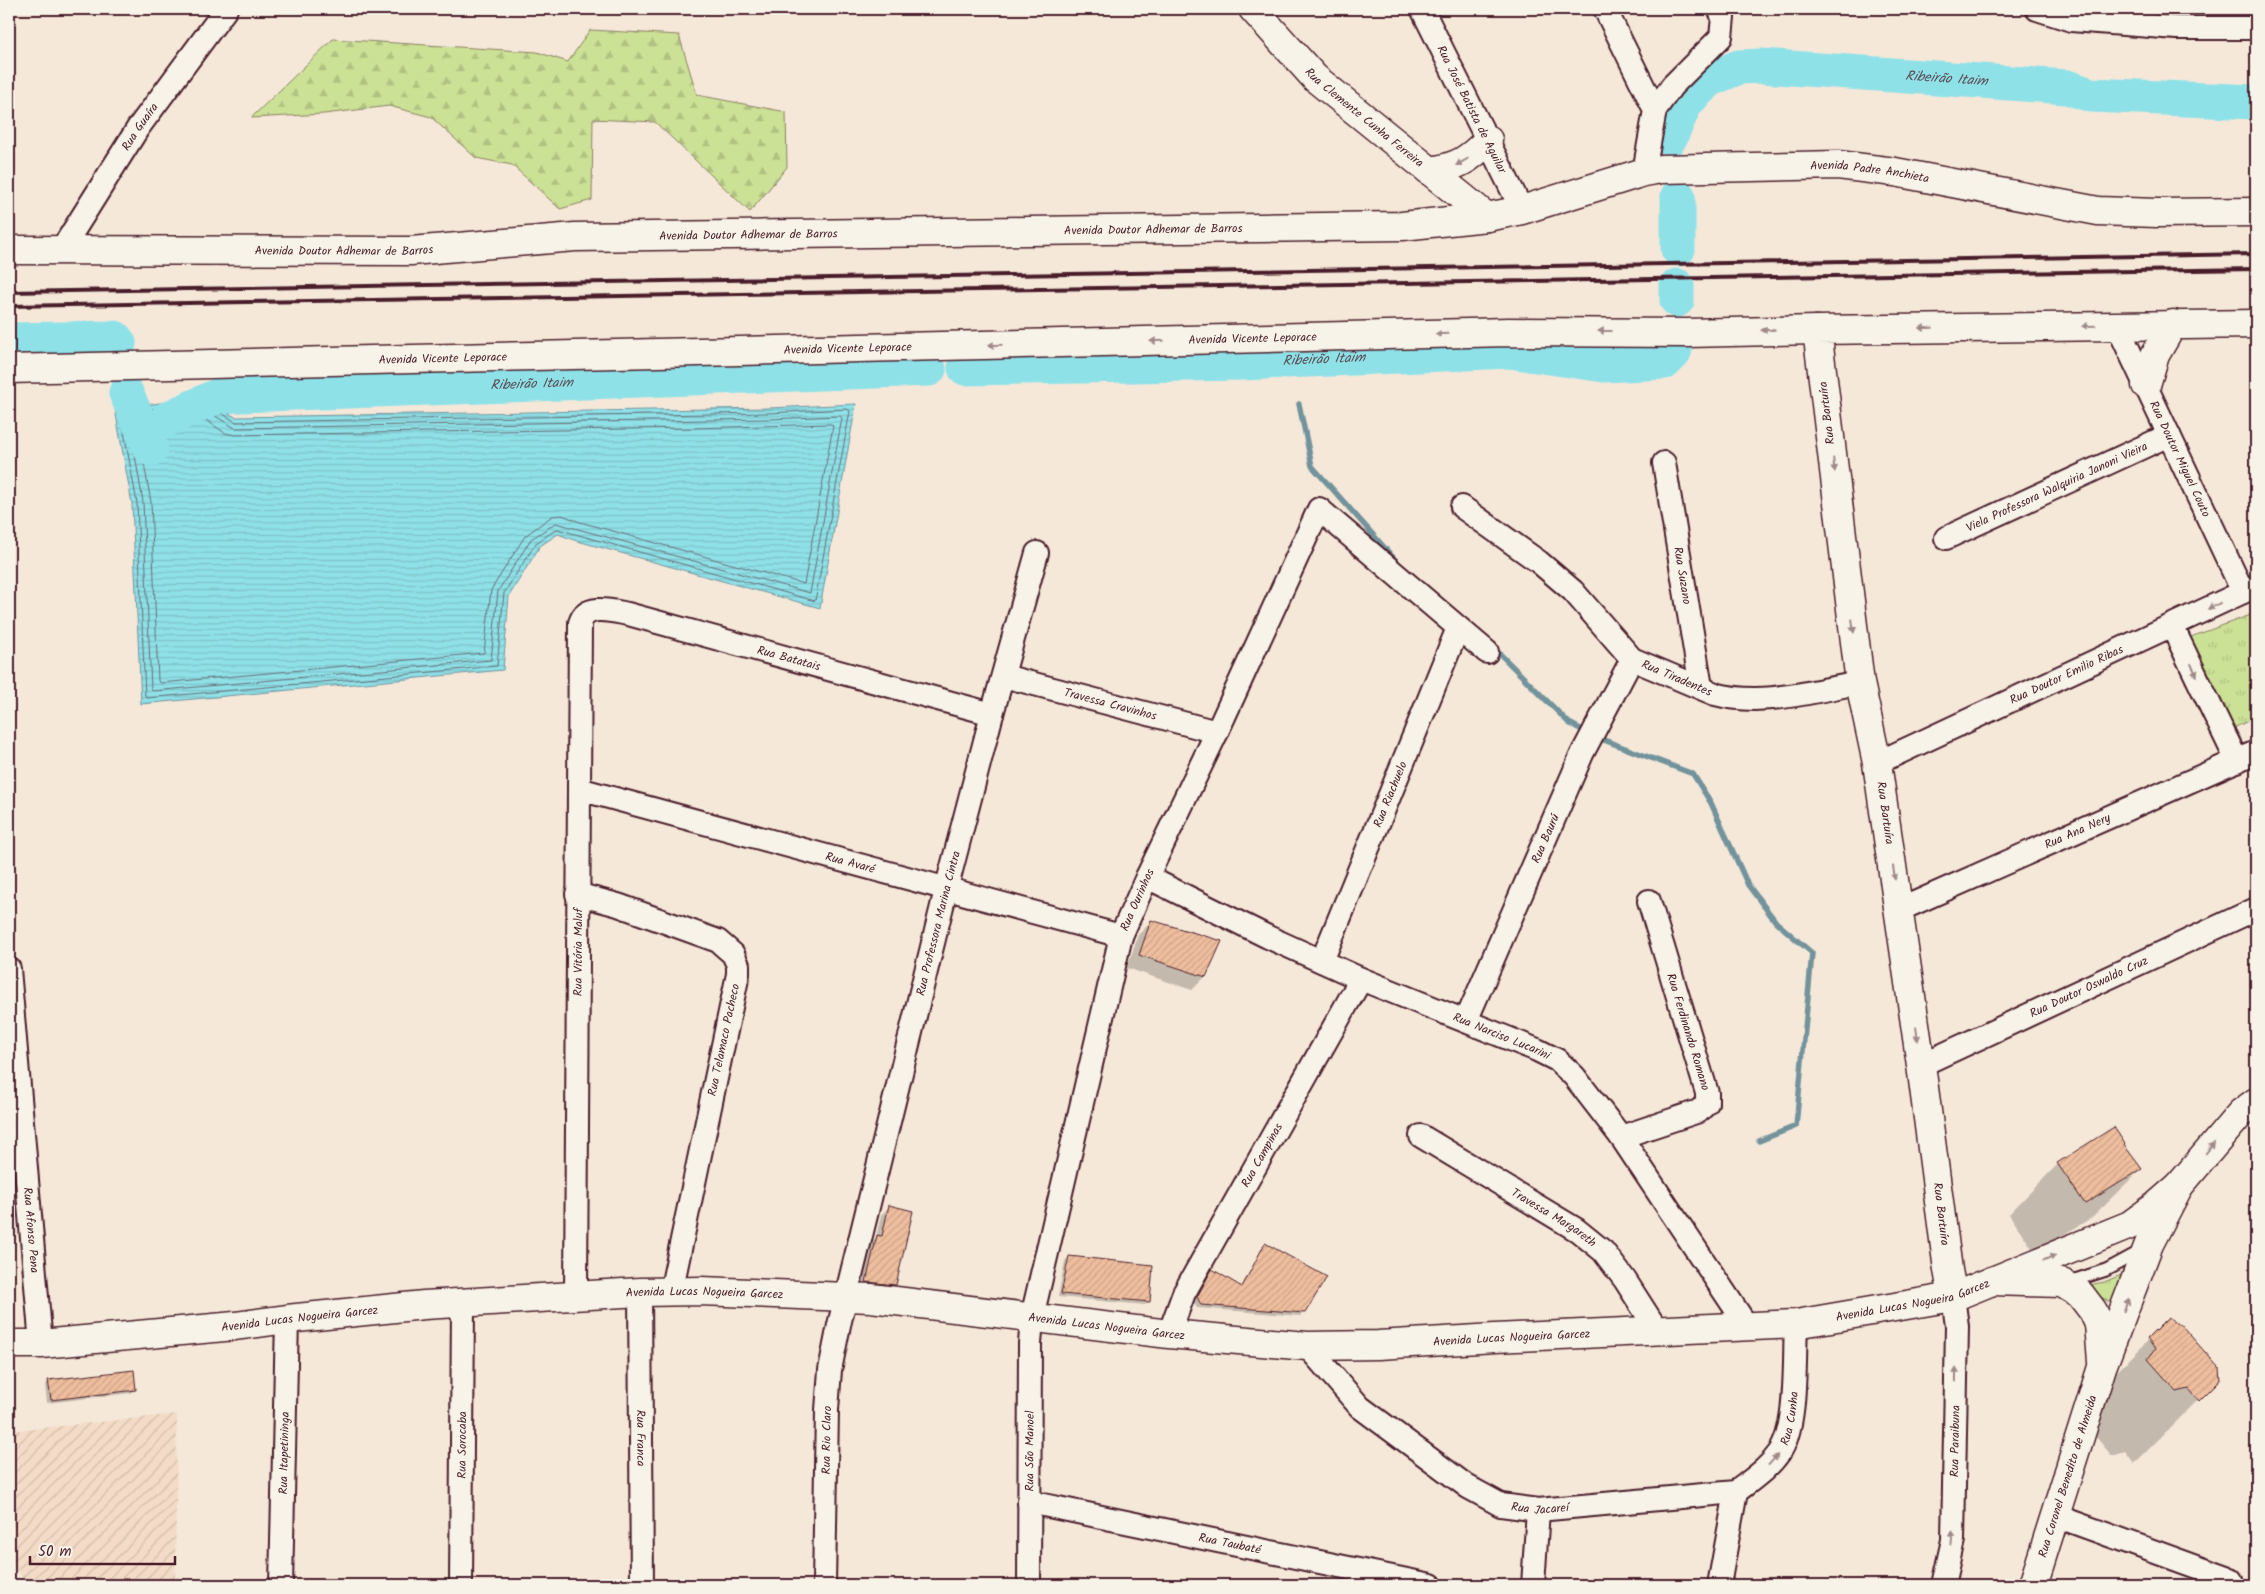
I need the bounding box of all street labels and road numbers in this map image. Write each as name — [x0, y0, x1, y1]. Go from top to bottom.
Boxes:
street label: Rua José Batista de Aguilar — [1432, 42, 1512, 178]
street label: Rua Clemente Cunha Ferreira — [1300, 63, 1428, 172]
street label: Rua Guaíra — [117, 98, 163, 154]
street label: Avenida Padre Anchieta — [1810, 155, 1931, 188]
street label: Avenida Doutor Adhemar de Barros — [1064, 219, 1243, 240]
street label: Avenida Doutor Adhemar de Barros — [659, 224, 838, 245]
street label: Avenida Doutor Adhemar de Barros — [255, 240, 434, 261]
street label: Avenida Vicente Leporace — [1188, 327, 1318, 349]
street label: Avenida Vicente Leporace — [783, 337, 913, 359]
street label: Avenida Vicente Leporace — [378, 347, 508, 369]
street label: Rua Bartuíra — [1814, 380, 1840, 446]
street label: Rua Doutor Miguel Couto — [2145, 398, 2216, 520]
street label: Viela Professora Walquiria Janoni Vieira — [1963, 437, 2151, 537]
street label: Rua Suzano — [1668, 545, 1697, 606]
street label: Rua Batatais — [755, 640, 823, 676]
street label: Rua Doutor Emilio Ribas — [2006, 640, 2126, 709]
street label: Rua Tiradentes — [1639, 655, 1715, 701]
street label: Travessa Cravinhos — [1062, 683, 1159, 725]
street label: Rua Riachuelo — [1368, 758, 1412, 830]
street label: Rua Bartuíra — [1871, 780, 1899, 846]
street label: Rua Ana Nery — [2041, 808, 2114, 854]
street label: Rua Baurú — [1526, 811, 1564, 866]
street label: Rua Avaré — [823, 847, 878, 879]
street label: Rua Professora Marina Cintra — [911, 848, 966, 998]
street label: Rua Ourinhos — [1115, 865, 1159, 934]
street label: Rua Vitória Maluf — [568, 906, 588, 996]
street label: Rua Doutor Oswaldo Cruz — [2026, 951, 2151, 1023]
street label: Rua Ferdinando Romano — [1661, 971, 1715, 1093]
street label: Rua Telamaco Pacheco — [703, 982, 745, 1098]
street label: Rua Narciso Lucarini — [1450, 1008, 1555, 1065]
street label: Rua Campinas — [1236, 1119, 1288, 1191]
street label: Rua Bartuíra — [1928, 1181, 1954, 1247]
street label: Travessa Margareth — [1508, 1183, 1601, 1252]
street label: Rua Afonso Pena — [18, 1186, 44, 1274]
street label: Avenida Lucas Nogueira Garcez — [1834, 1274, 1992, 1327]
street label: Avenida Lucas Nogueira Garcez — [625, 1281, 784, 1304]
street label: Avenida Lucas Nogueira Garcez — [221, 1300, 379, 1337]
street label: Avenida Lucas Nogueira Garcez — [1027, 1308, 1186, 1345]
street label: Avenida Lucas Nogueira Garcez — [1432, 1324, 1591, 1351]
street label: Rua Cunha — [1775, 1390, 1803, 1448]
street label: Rua Coronel Benedito de Almeida — [2033, 1392, 2102, 1560]
street label: Rua Rio Claro — [816, 1405, 837, 1474]
street label: Rua Paraibuna — [1945, 1405, 1965, 1477]
street label: Rua Franca — [631, 1410, 651, 1467]
street label: Rua São Manoel — [1020, 1410, 1039, 1491]
street label: Rua Itapetininga — [274, 1411, 294, 1495]
street label: Rua Sorocaba — [452, 1411, 472, 1479]
street label: Rua Jacareí — [1510, 1497, 1572, 1520]
street label: Rua Taubaté — [1197, 1528, 1263, 1559]

